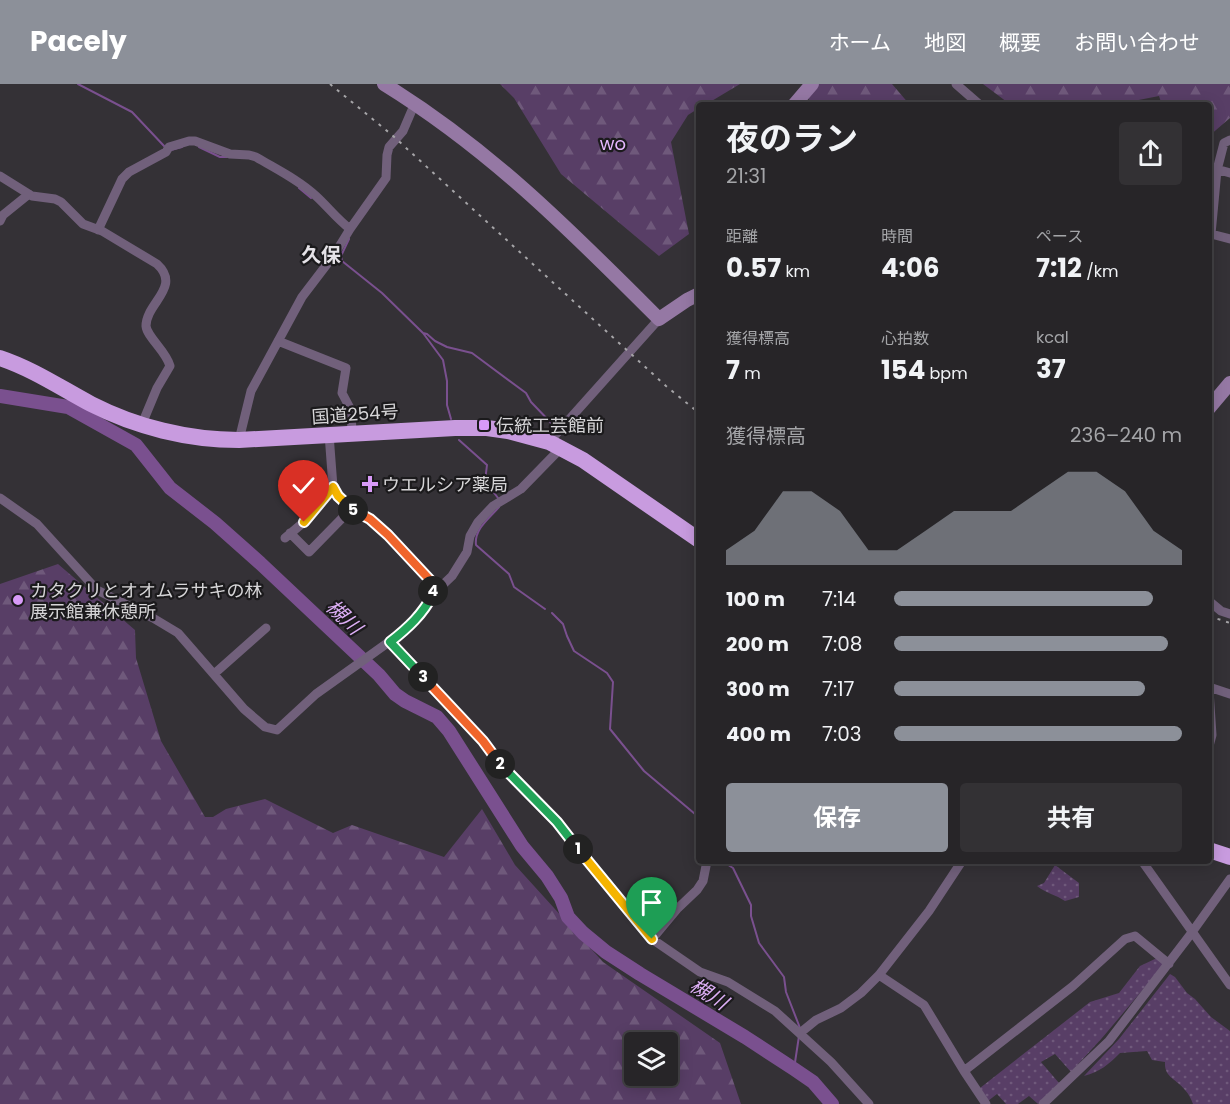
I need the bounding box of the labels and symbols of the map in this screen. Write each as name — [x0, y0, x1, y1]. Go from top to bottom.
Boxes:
park label: wo — [600, 131, 626, 156]
district label: 久保 — [301, 241, 341, 269]
street label: 国道254号 — [311, 398, 399, 430]
place label: 伝統工芸館前 — [496, 413, 604, 438]
marker: 伝統工芸館前 — [477, 418, 491, 432]
pin — [278, 460, 329, 522]
place label: ウエルシア薬局 — [382, 472, 508, 497]
marker: ウエルシア薬局 — [363, 477, 377, 491]
pin: 5 — [338, 495, 368, 525]
pin: 4 — [418, 576, 448, 606]
place label: カタクリとオオムラサキの林 展示館兼休憩所 — [30, 578, 263, 624]
marker: カタクリとオオムラサキの林 展示館兼休憩所 — [11, 593, 25, 607]
water label: 槻川 — [320, 593, 370, 642]
pin: 3 — [408, 662, 438, 692]
pin: 2 — [485, 749, 515, 779]
pin: 1 — [563, 834, 593, 864]
pin — [626, 877, 677, 939]
water label: 槻川 — [685, 972, 735, 1018]

